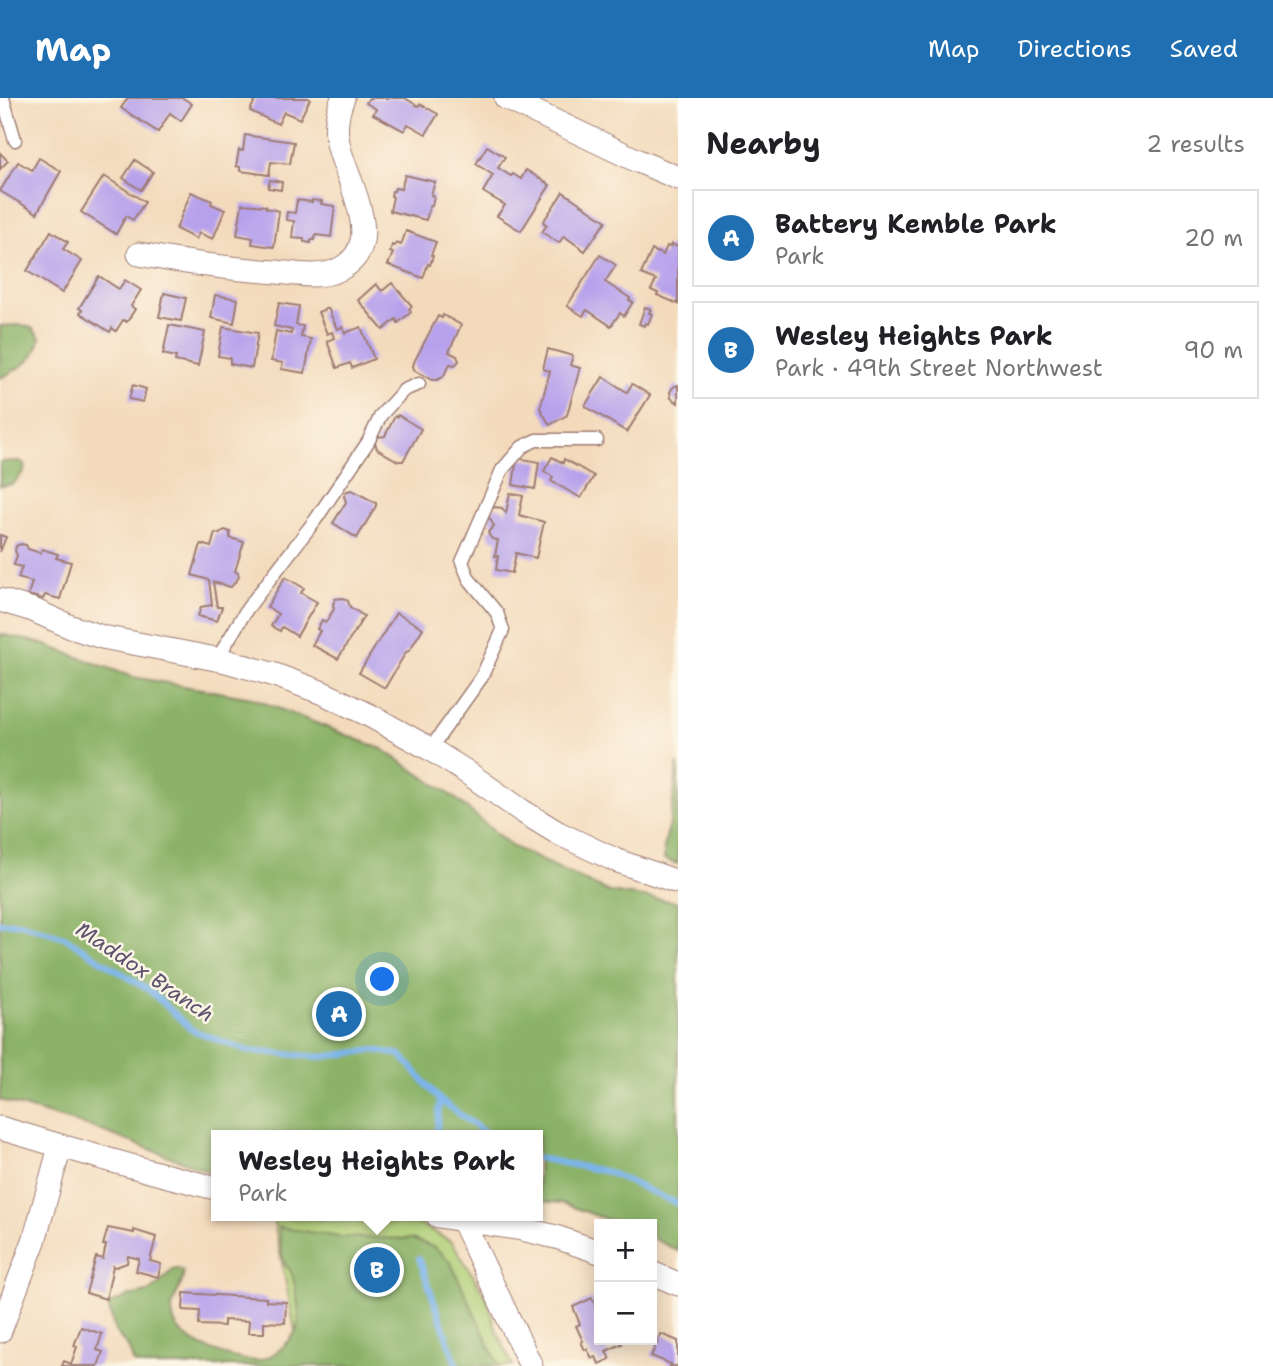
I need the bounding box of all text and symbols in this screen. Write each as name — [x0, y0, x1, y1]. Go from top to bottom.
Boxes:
text: Map — [35, 27, 111, 72]
text: Map — [928, 33, 979, 65]
text: Directions — [1017, 33, 1132, 65]
text: Saved — [1170, 33, 1238, 65]
text: Nearby — [706, 123, 821, 164]
text: 2 results — [1146, 129, 1245, 159]
text: Battery Kemble Park — [775, 206, 1057, 241]
text: A — [722, 223, 740, 253]
text: 20 m — [1184, 223, 1243, 253]
text: Park — [775, 241, 824, 271]
text: Wesley Heights Park — [775, 318, 1053, 353]
text: B — [724, 335, 738, 365]
text: 90 m — [1183, 335, 1243, 365]
text: Park · 49th Street Northwest — [775, 353, 1103, 383]
water label: Maddox Branch — [70, 915, 220, 1029]
your location — [365, 962, 399, 996]
pin: A — [316, 988, 362, 1040]
popup — [211, 1130, 543, 1221]
text: Wesley Heights Park — [238, 1143, 516, 1178]
text: Park — [238, 1178, 288, 1208]
map controls — [594, 1219, 657, 1345]
button: + — [594, 1219, 657, 1282]
pin: B — [354, 1244, 400, 1296]
button: − — [594, 1282, 657, 1345]

